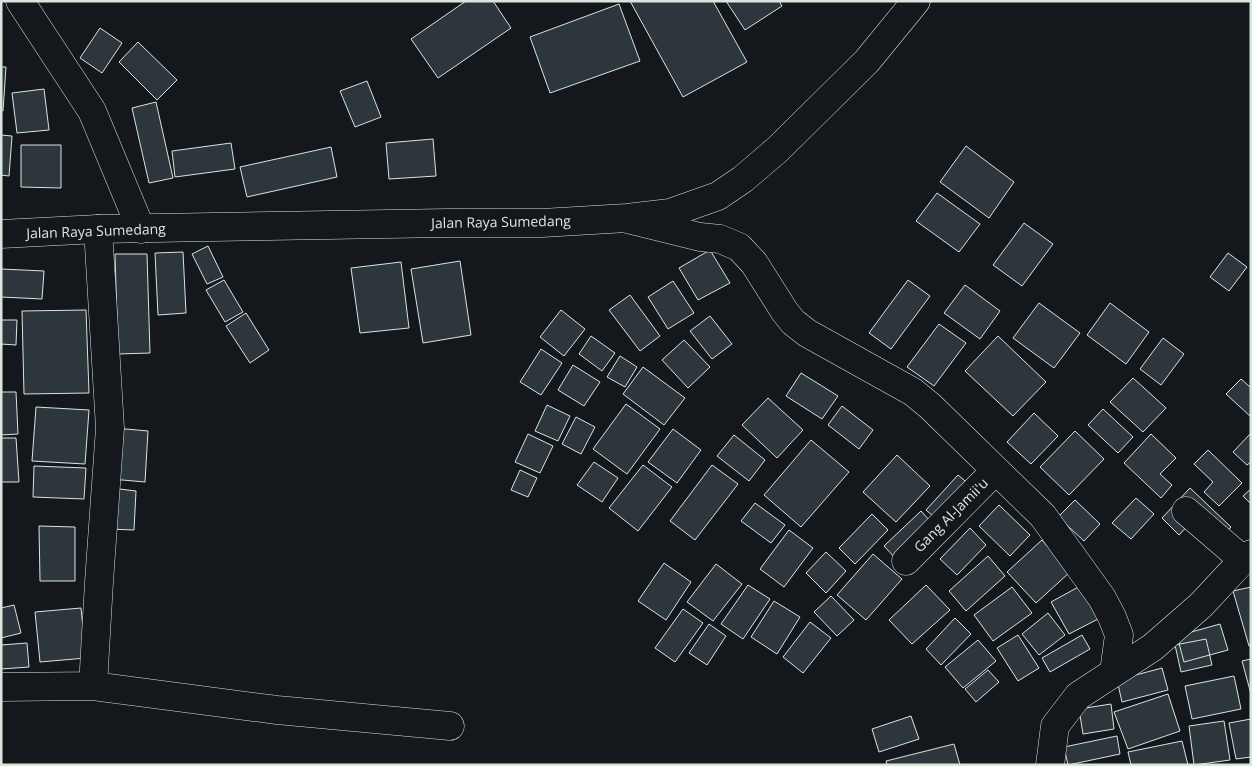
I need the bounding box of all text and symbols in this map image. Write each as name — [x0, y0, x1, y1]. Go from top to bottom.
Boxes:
street label: Jalan Raya Sumedang — [429, 211, 571, 232]
street label: Jalan Raya Sumedang — [24, 219, 166, 242]
street label: Gang Al-Jamii'u — [909, 473, 992, 556]

